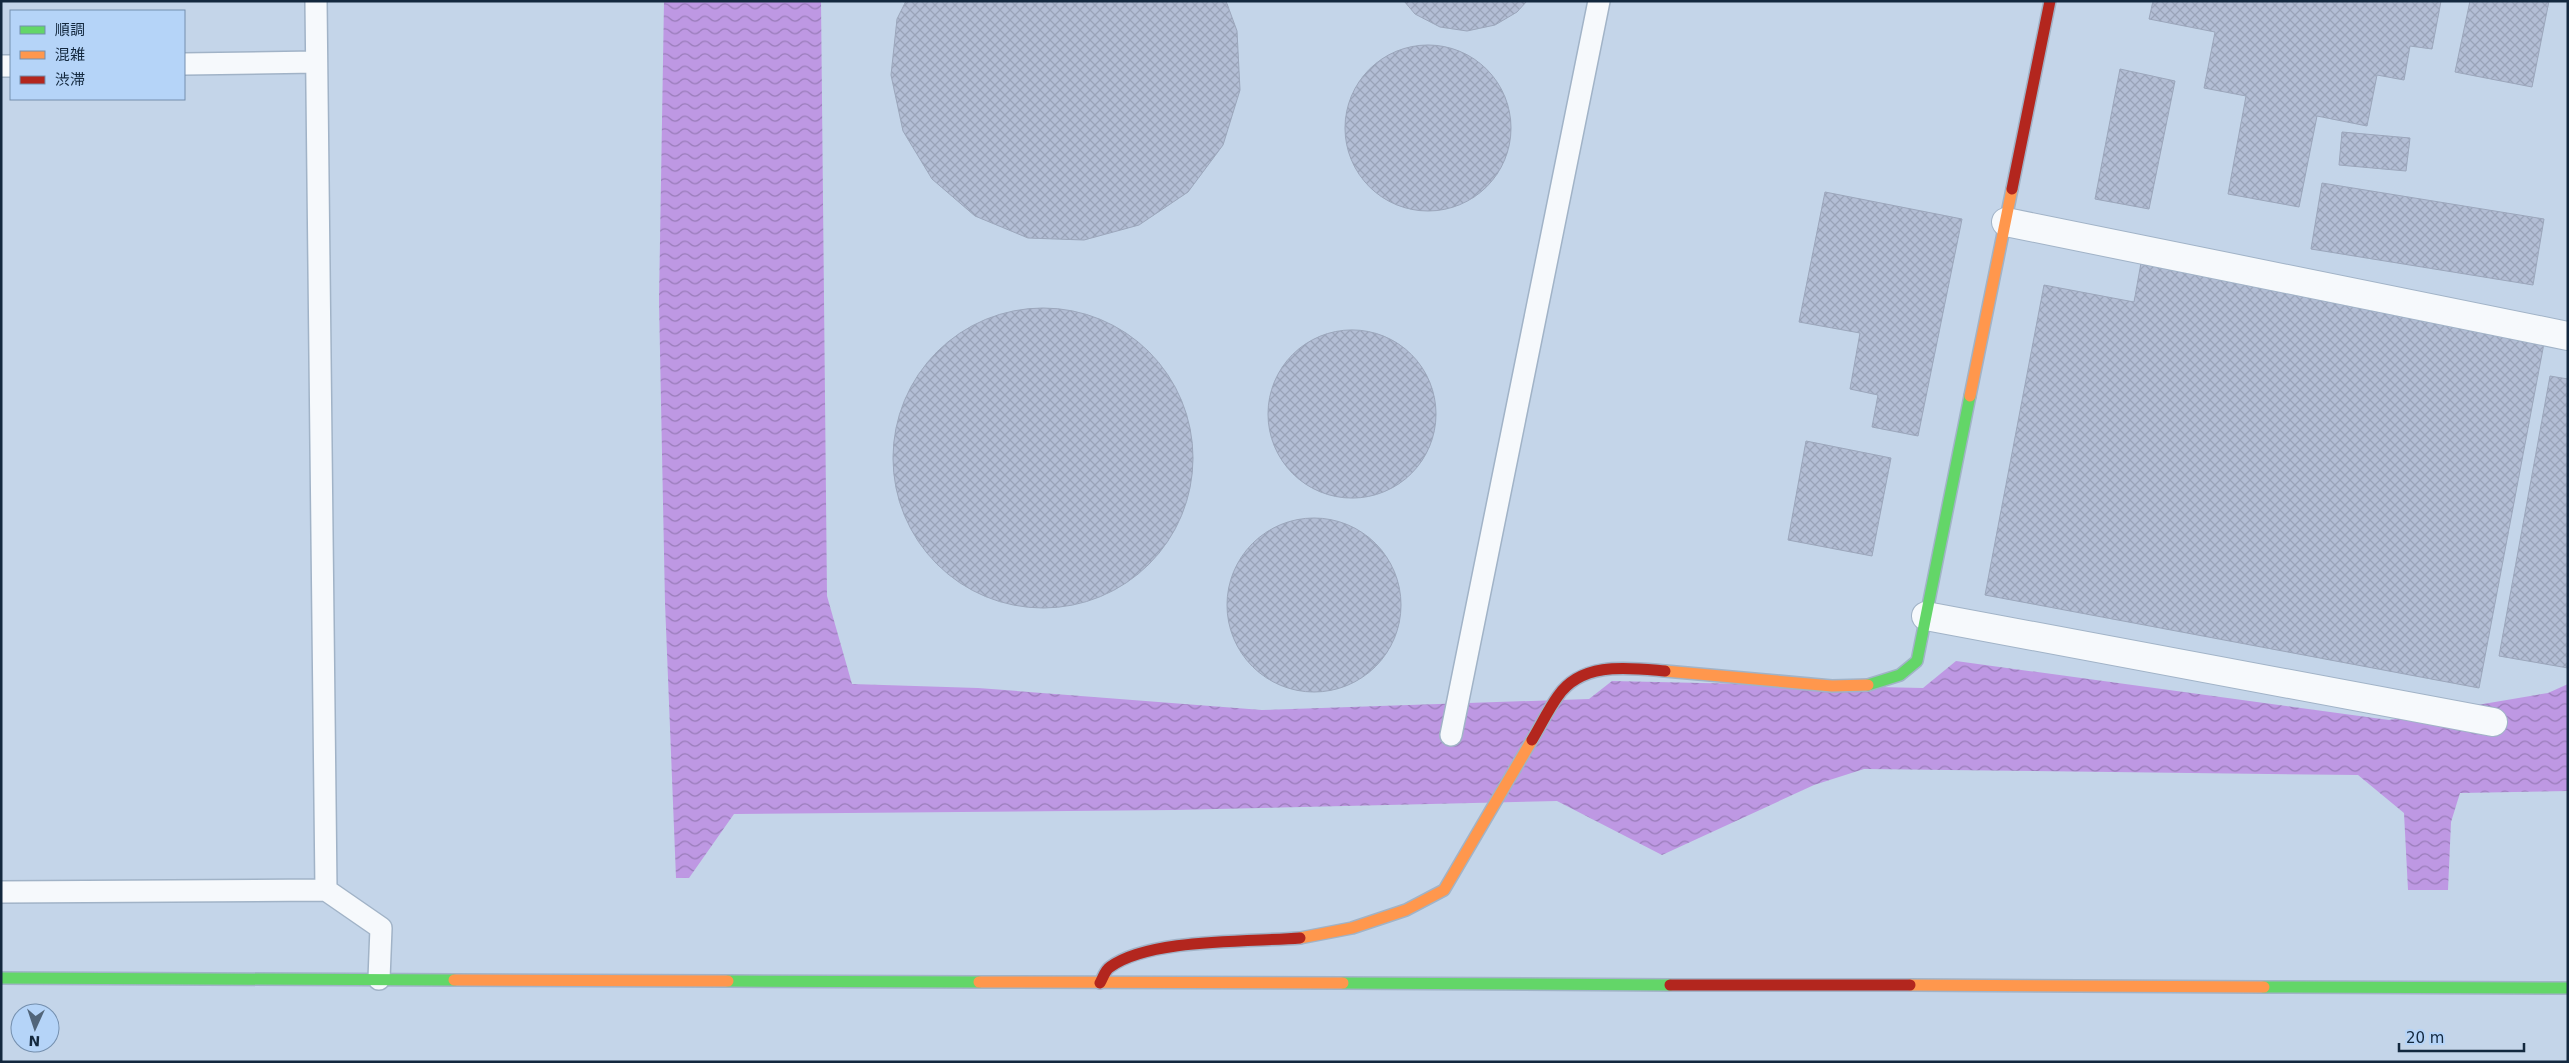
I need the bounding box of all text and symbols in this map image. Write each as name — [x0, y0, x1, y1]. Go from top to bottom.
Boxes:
legend — [10, 10, 185, 100]
text: 順調 — [55, 21, 85, 39]
text: 混雑 — [55, 46, 85, 64]
text: 渋滞 — [55, 71, 85, 89]
north arrow — [10, 1003, 60, 1053]
scale bar — [2399, 1020, 2524, 1052]
text: 20 m — [2406, 1029, 2444, 1047]
text: N — [28, 1033, 41, 1049]

